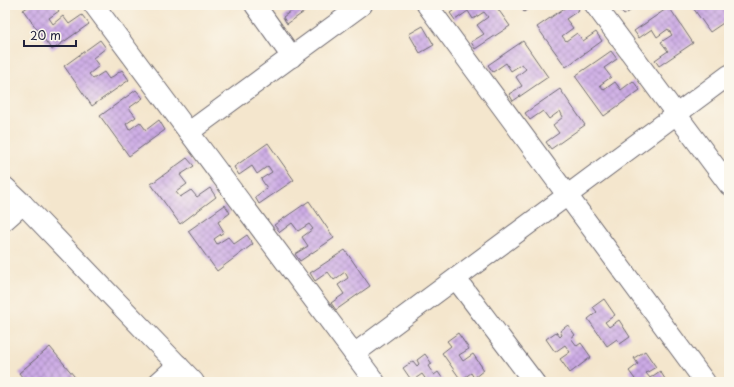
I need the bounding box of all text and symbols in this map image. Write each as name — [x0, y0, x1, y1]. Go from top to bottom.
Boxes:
scale bar — [24, 22, 76, 48]
text: 20 m — [30, 26, 61, 44]

